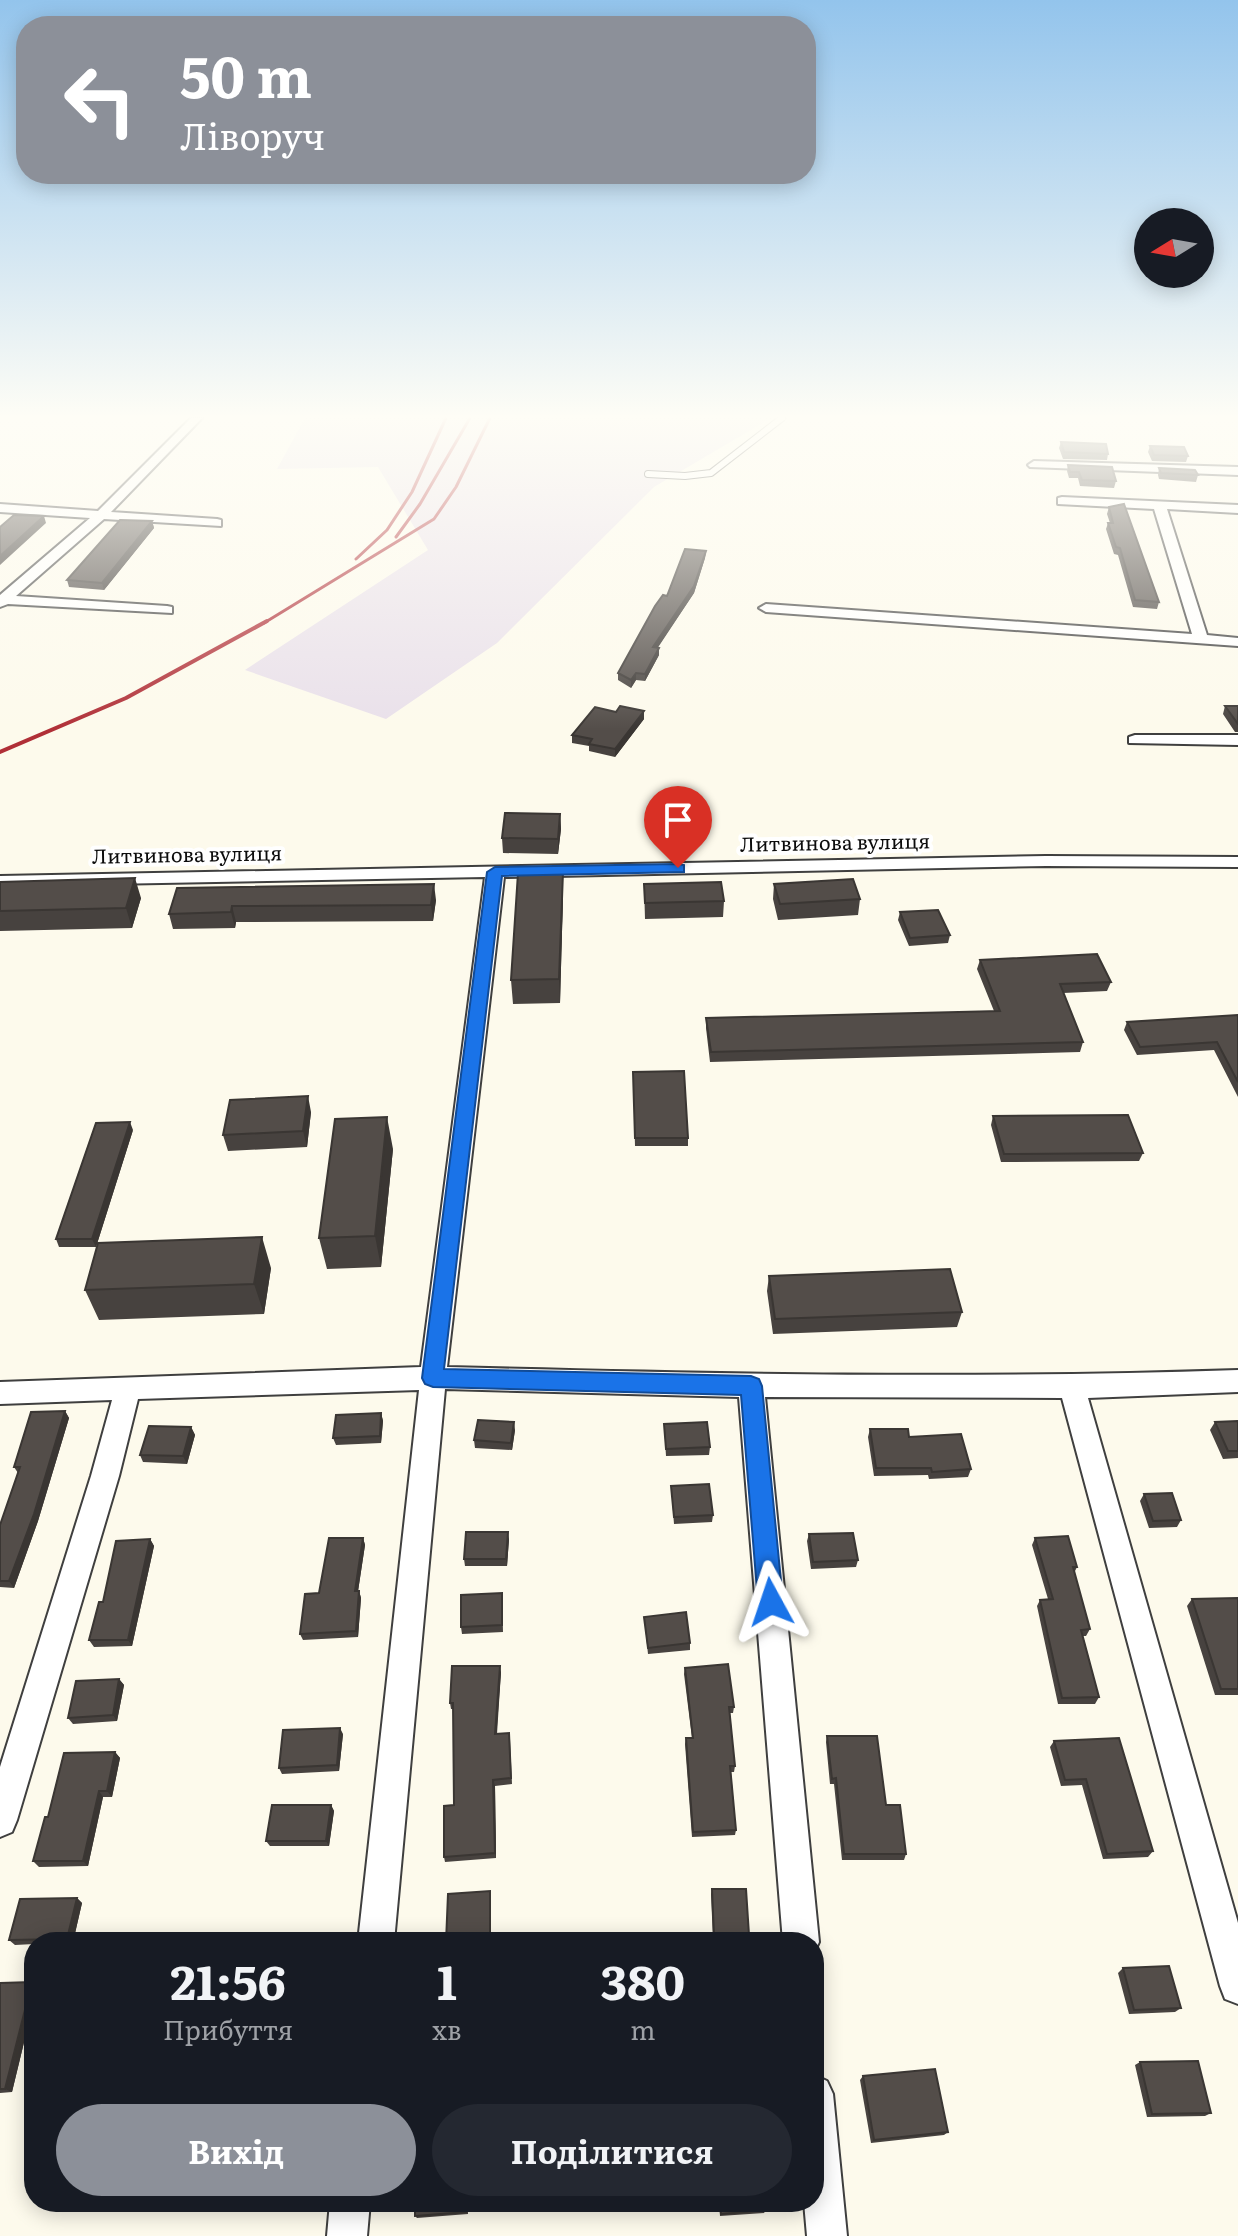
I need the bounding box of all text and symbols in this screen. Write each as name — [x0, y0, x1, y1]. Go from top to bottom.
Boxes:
text: 50 m — [180, 32, 312, 115]
icon: left — [48, 48, 152, 152]
text: Ліворуч — [180, 108, 325, 161]
north arrow — [1134, 208, 1214, 288]
map controls — [1134, 208, 1214, 288]
pin — [644, 786, 712, 868]
icon: arrive — [656, 798, 700, 842]
street label: Литвинова вулиця — [740, 824, 930, 858]
street label: Литвинова вулиця — [92, 836, 282, 870]
position arrow — [729, 1560, 813, 1644]
text: 21:56 — [170, 1944, 286, 2015]
text: 1 — [437, 1944, 457, 2015]
text: 380 — [600, 1944, 685, 2015]
text: Прибуття — [163, 2009, 293, 2048]
text: хв — [432, 2009, 462, 2048]
text: m — [630, 2009, 655, 2048]
button: Вихід — [56, 2104, 416, 2196]
button: Поділитися — [432, 2104, 792, 2196]

